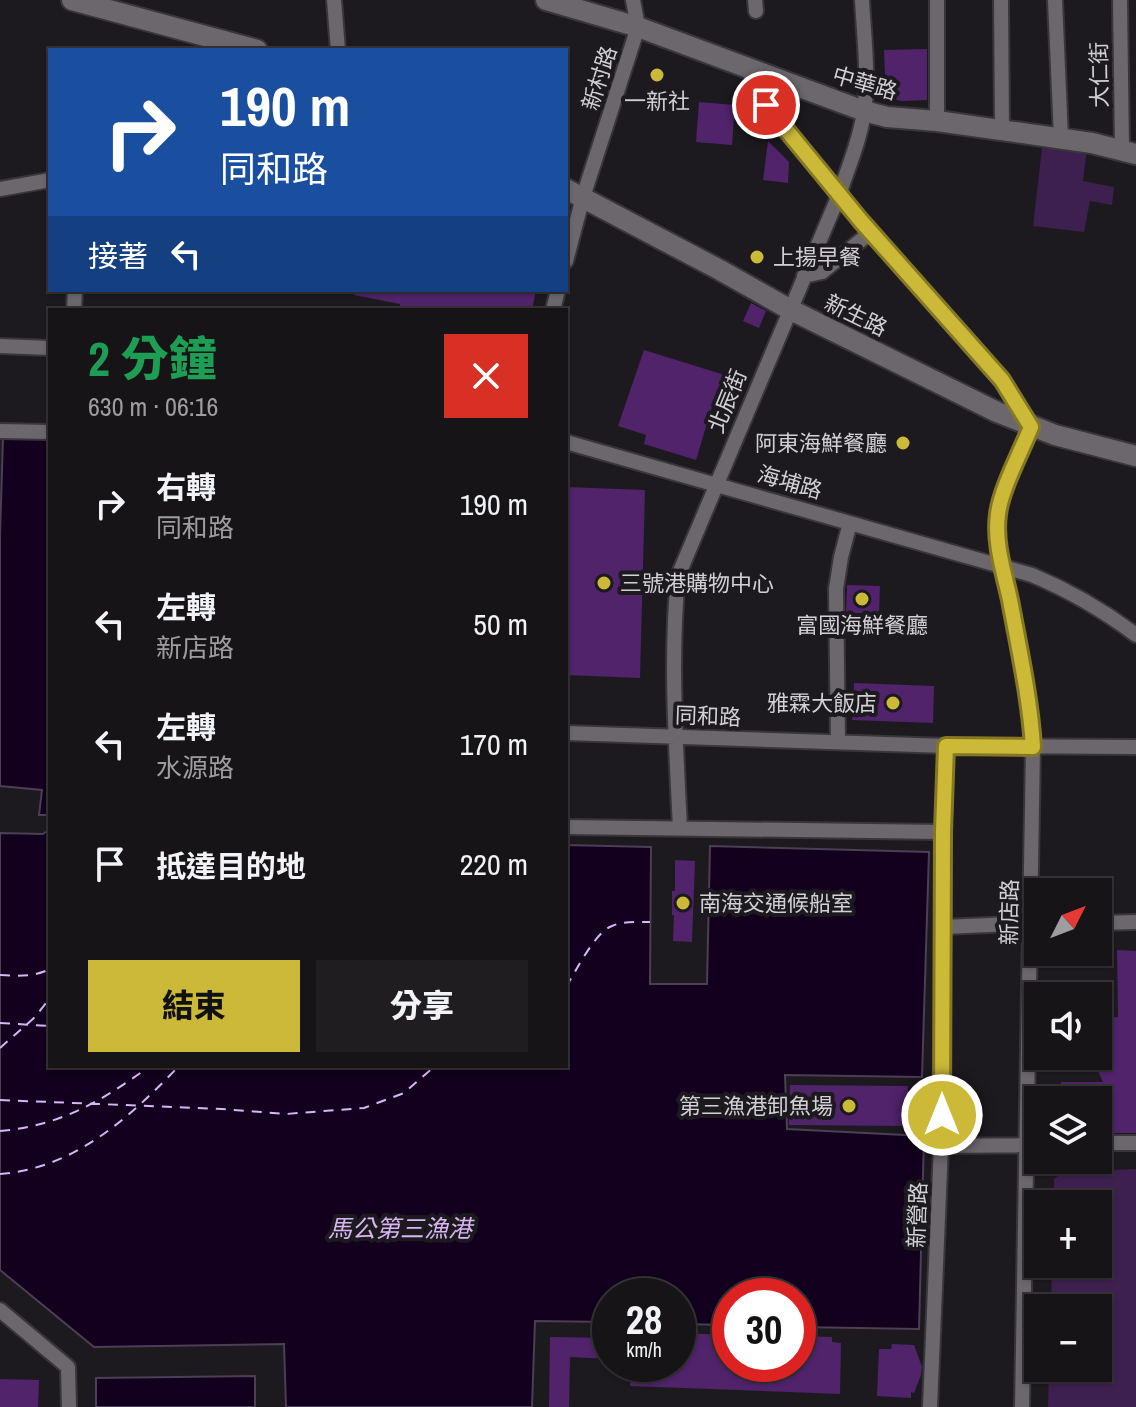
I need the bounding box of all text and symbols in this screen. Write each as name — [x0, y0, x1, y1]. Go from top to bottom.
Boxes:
street label: 新村路 — [575, 42, 623, 114]
street label: 大仁街 — [1083, 42, 1115, 108]
street label: 中華路 — [829, 59, 901, 107]
marker: 一新社 — [648, 66, 666, 84]
text: 190 m — [220, 68, 350, 143]
pin — [732, 71, 800, 139]
icon: right — [88, 80, 192, 184]
icon: arrive — [744, 83, 788, 127]
place label: 一新社 — [624, 86, 690, 116]
text: 同和路 — [220, 145, 328, 193]
icon: left — [164, 232, 208, 276]
text: 接著 — [88, 236, 148, 276]
place label: 上揚早餐 — [773, 242, 861, 272]
marker: 上揚早餐 — [748, 248, 766, 266]
street label: 新生路 — [820, 287, 892, 343]
text: 2 分鐘 — [88, 326, 217, 391]
button: close — [444, 334, 528, 418]
street label: 北辰街 — [701, 365, 753, 437]
text: 630 m · 06:16 — [88, 389, 218, 424]
place label: 阿東海鮮餐廳 — [755, 428, 887, 458]
marker: 阿東海鮮餐廳 — [894, 434, 912, 452]
street label: 海埔路 — [754, 458, 826, 506]
text: 右轉 — [156, 467, 216, 507]
icon: right — [88, 482, 132, 526]
text: 190 m — [460, 484, 528, 524]
text: 同和路 — [156, 510, 234, 545]
place label: 三號港購物中心 — [620, 568, 774, 598]
marker: 三號港購物中心 — [595, 574, 613, 592]
text: 左轉 — [156, 587, 216, 627]
marker: 富國海鮮餐廳 — [853, 590, 871, 608]
icon: left — [88, 602, 132, 646]
text: 50 m — [473, 604, 528, 644]
place label: 富國海鮮餐廳 — [796, 610, 928, 640]
text: 新店路 — [156, 630, 234, 665]
place label: 雅霖大飯店 — [767, 688, 877, 718]
marker: 雅霖大飯店 — [884, 694, 902, 712]
street label: 同和路 — [674, 700, 742, 732]
text: 左轉 — [156, 707, 216, 747]
icon: left — [88, 722, 132, 766]
text: 170 m — [460, 724, 528, 764]
text: 水源路 — [156, 750, 234, 785]
icon: arrive — [88, 842, 132, 886]
text: 220 m — [460, 844, 528, 884]
text: 抵達目的地 — [156, 846, 306, 886]
north arrow — [1024, 878, 1112, 966]
map controls — [1024, 878, 1112, 1382]
street label: 新店路 — [993, 879, 1025, 945]
place label: 南海交通候船室 — [699, 888, 853, 918]
marker: 南海交通候船室 — [674, 894, 692, 912]
button: 結束 — [88, 960, 300, 1052]
button: 分享 — [316, 960, 528, 1052]
button: sound — [1024, 982, 1112, 1070]
position arrow — [900, 1073, 984, 1157]
button: layers — [1024, 1086, 1112, 1174]
place label: 第三漁港卸魚場 — [679, 1091, 833, 1121]
marker: 第三漁港卸魚場 — [840, 1097, 858, 1115]
street label: 新營路 — [901, 1181, 933, 1249]
button: + — [1024, 1190, 1112, 1278]
water label: 馬公第三漁港 — [328, 1212, 475, 1244]
speed limit sign: 30 — [712, 1278, 816, 1382]
text: 28 — [626, 1293, 662, 1346]
button: − — [1024, 1294, 1112, 1382]
text: km/h — [626, 1336, 662, 1363]

